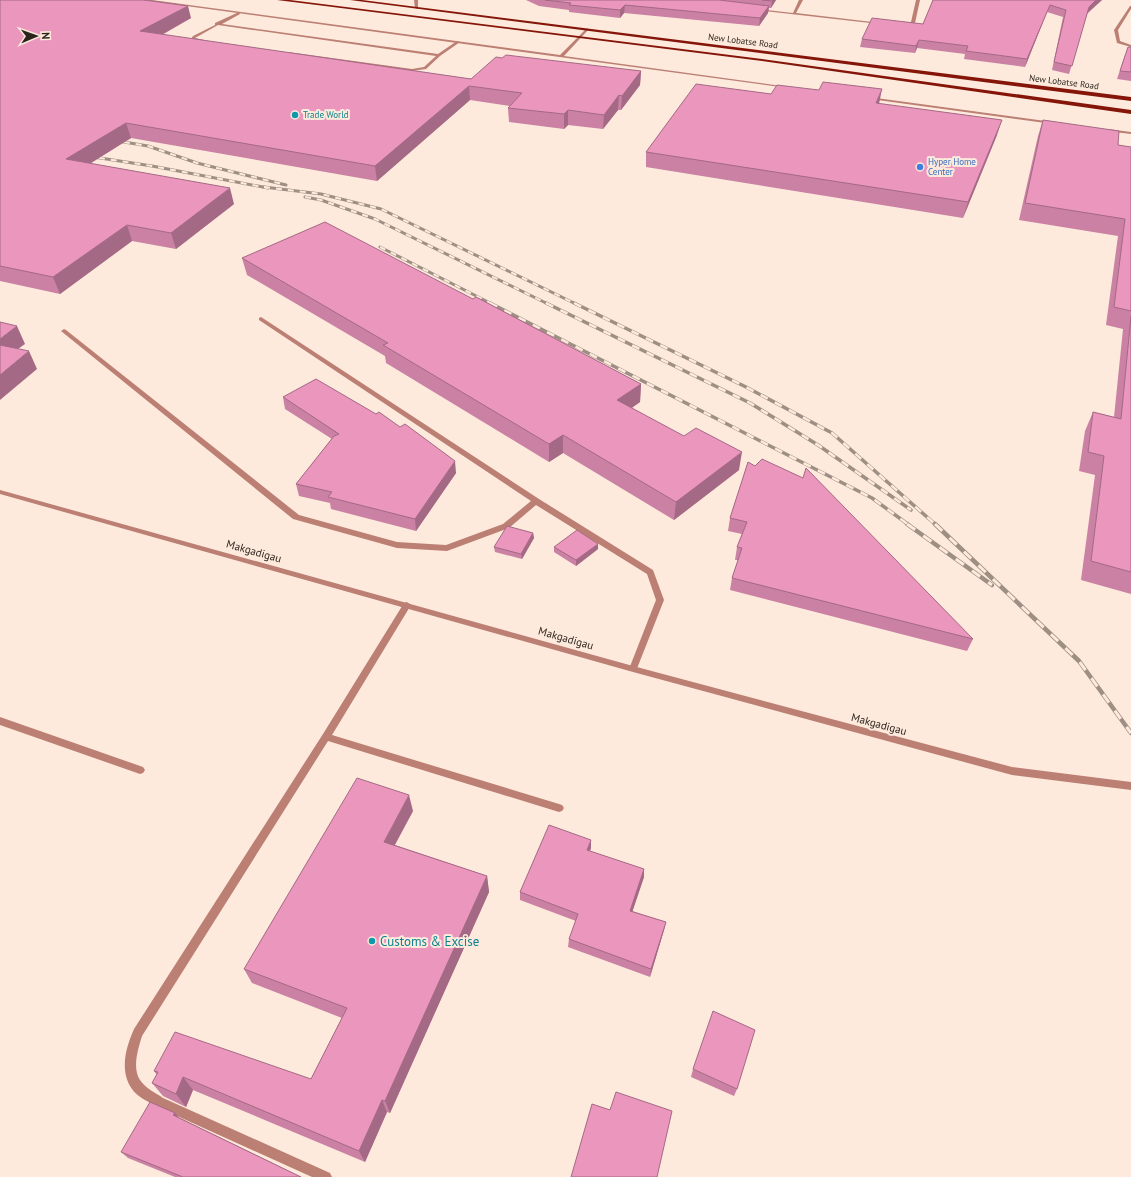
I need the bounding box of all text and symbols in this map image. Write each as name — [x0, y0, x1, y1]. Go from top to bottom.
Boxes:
north arrow — [16, 16, 56, 56]
street label: New Lobatse Road — [707, 31, 779, 50]
text: N — [39, 32, 53, 40]
street label: New Lobatse Road — [1028, 72, 1100, 91]
place label: Trade World — [303, 109, 349, 120]
marker: Trade World — [290, 110, 300, 120]
place label: Hyper Home Center — [928, 156, 976, 177]
marker: Hyper Home Center — [915, 162, 925, 172]
street label: Makgadigau — [225, 536, 283, 566]
street label: Makgadigau — [537, 623, 595, 653]
street label: Makgadigau — [850, 710, 908, 738]
place label: Customs & Excise — [380, 933, 479, 950]
marker: Customs & Excise — [367, 936, 377, 946]

